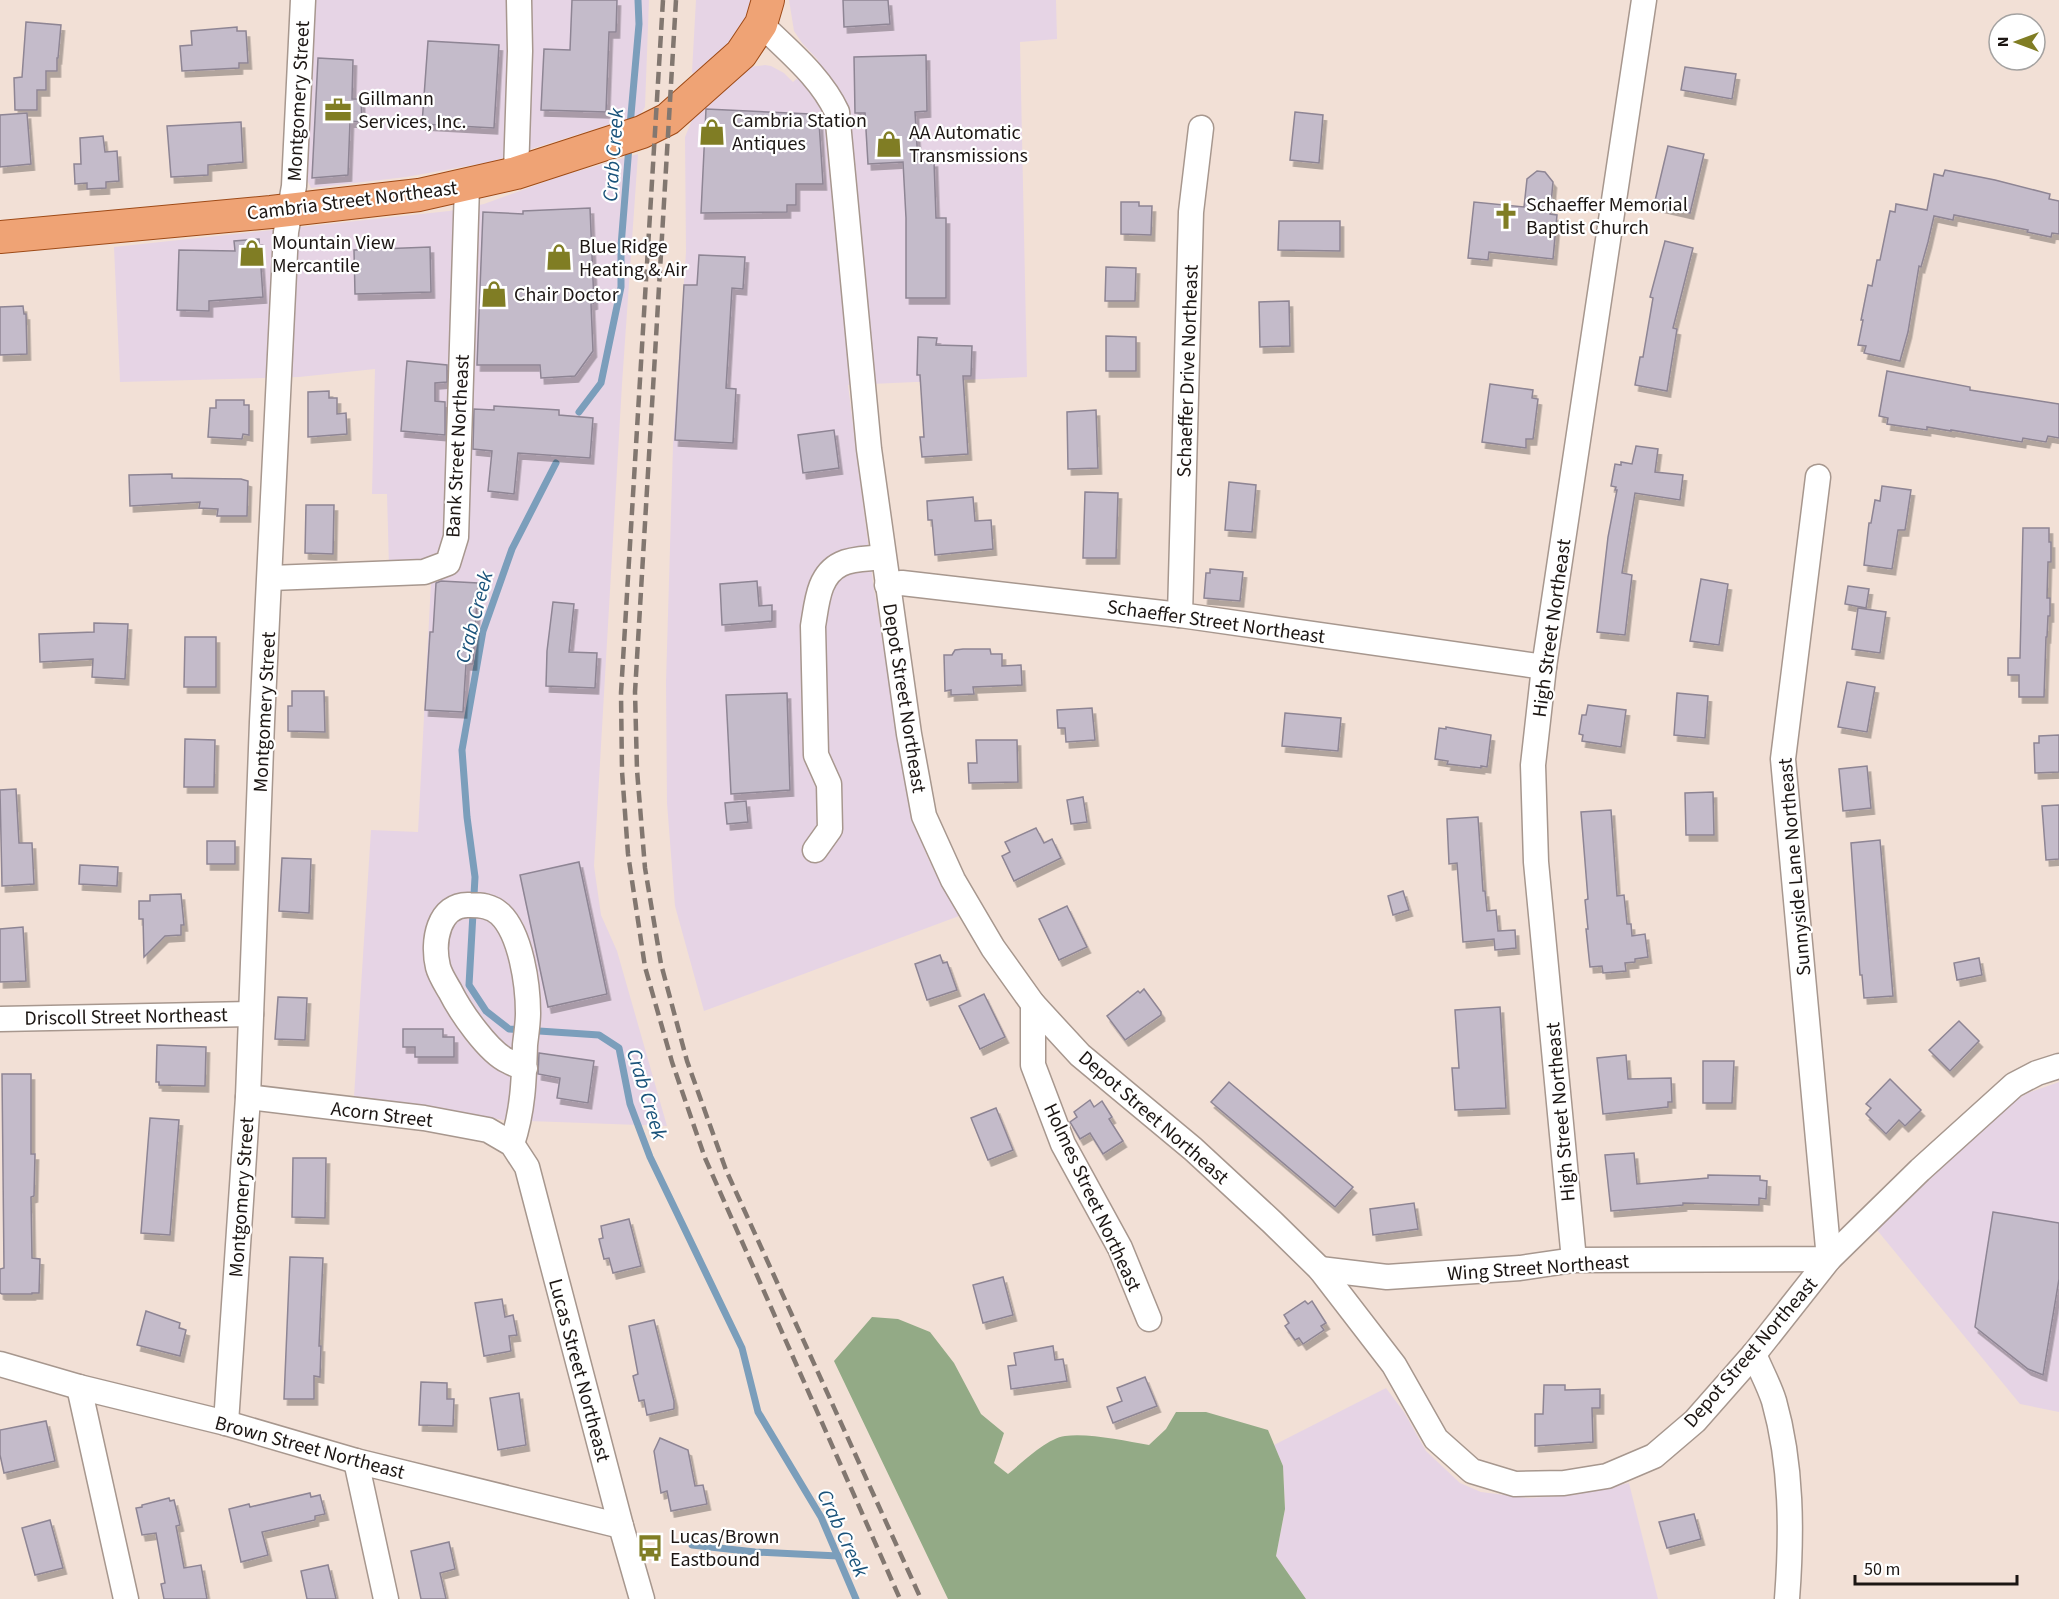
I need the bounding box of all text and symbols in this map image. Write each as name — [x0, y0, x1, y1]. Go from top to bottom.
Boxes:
north arrow — [1987, 12, 2047, 72]
street label: Montgomery Street — [281, 20, 317, 182]
text: N — [1992, 37, 2014, 47]
place label: Gillmann Services, Inc. — [358, 85, 467, 136]
office icon: Gillmann Services, Inc. — [323, 95, 353, 125]
water label: Crab Creek — [595, 106, 631, 203]
place label: Cambria Station Antiques — [732, 107, 867, 158]
shop icon: Cambria Station Antiques — [697, 117, 727, 147]
place label: AA Automatic Transmissions — [909, 119, 1028, 170]
shop icon: AA Automatic Transmissions — [874, 129, 904, 159]
street label: Cambria Street Northeast — [245, 174, 459, 228]
place label: Schaeffer Memorial Baptist Church — [1526, 191, 1688, 242]
church icon: Schaeffer Memorial Baptist Church — [1491, 201, 1521, 231]
place label: Mountain View Mercantile — [272, 229, 395, 280]
place label: Blue Ridge Heating & Air — [579, 233, 687, 284]
shop icon: Mountain View Mercantile — [237, 238, 267, 268]
shop icon: Blue Ridge Heating & Air — [544, 242, 574, 272]
street label: Schaeffer Drive Northeast — [1170, 264, 1206, 478]
shop icon: Chair Doctor — [479, 279, 509, 309]
place label: Chair Doctor — [514, 281, 619, 309]
street label: Bank Street Northeast — [439, 353, 477, 538]
street label: High Street Northeast — [1526, 537, 1578, 719]
water label: Crab Creek — [447, 567, 501, 666]
street label: Schaeffer Street Northeast — [1105, 593, 1327, 651]
street label: Depot Street Northeast — [875, 601, 933, 795]
street label: Montgomery Street — [247, 631, 283, 793]
street label: Sunnyside Lane Northeast — [1772, 757, 1818, 977]
street label: Driscoll Street Northeast — [24, 1001, 228, 1033]
street label: High Street Northeast — [1539, 1021, 1583, 1203]
street label: Depot Street Northeast — [1072, 1044, 1235, 1191]
water label: Crab Creek — [619, 1045, 675, 1144]
street label: Acorn Street — [329, 1095, 435, 1135]
street label: Holmes Street Northeast — [1036, 1099, 1148, 1296]
street label: Montgomery Street — [222, 1116, 262, 1278]
street label: Wing Street Northeast — [1446, 1248, 1630, 1288]
street label: Depot Street Northeast — [1677, 1271, 1824, 1434]
street label: Lucas Street Northeast — [541, 1275, 617, 1465]
street label: Brown Street Northeast — [212, 1409, 408, 1487]
water label: Crab Creek — [810, 1484, 877, 1583]
place label: Lucas/Brown Eastbound — [670, 1523, 779, 1574]
bus stop icon: Lucas/Brown Eastbound — [635, 1533, 665, 1563]
scale bar — [1855, 1548, 2017, 1586]
text: 50 m — [1864, 1557, 1900, 1582]

